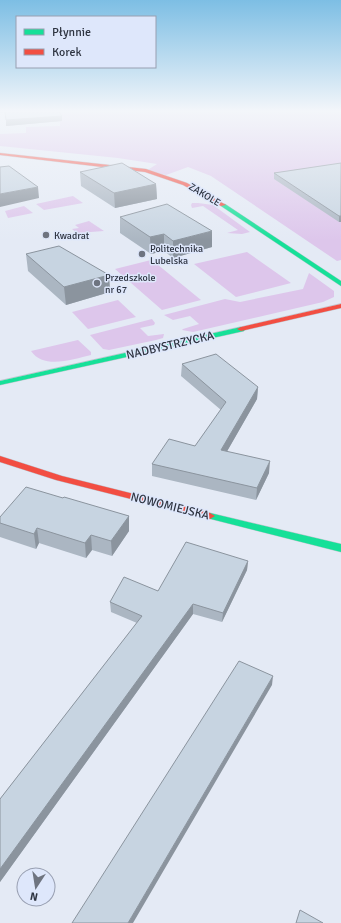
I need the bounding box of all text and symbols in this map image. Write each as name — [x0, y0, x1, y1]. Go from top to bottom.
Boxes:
legend — [16, 16, 156, 68]
text: Płynnie — [52, 25, 91, 40]
text: Korek — [52, 45, 81, 60]
street label: ZAKOLE — [186, 181, 223, 209]
marker: Kwadrat — [41, 230, 51, 240]
place label: Kwadrat — [54, 230, 90, 242]
place label: Politechnika Lubelska — [150, 243, 203, 267]
marker: Politechnika Lubelska — [137, 249, 147, 259]
place label: Przedszkole nr 67 — [105, 272, 156, 296]
marker: Przedszkole nr 67 — [92, 278, 102, 288]
street label: NADBYSTRZYCKA — [125, 328, 216, 363]
street label: NOWOMIEJSKA — [129, 489, 211, 524]
north arrow — [16, 867, 56, 907]
text: N — [29, 889, 39, 903]

